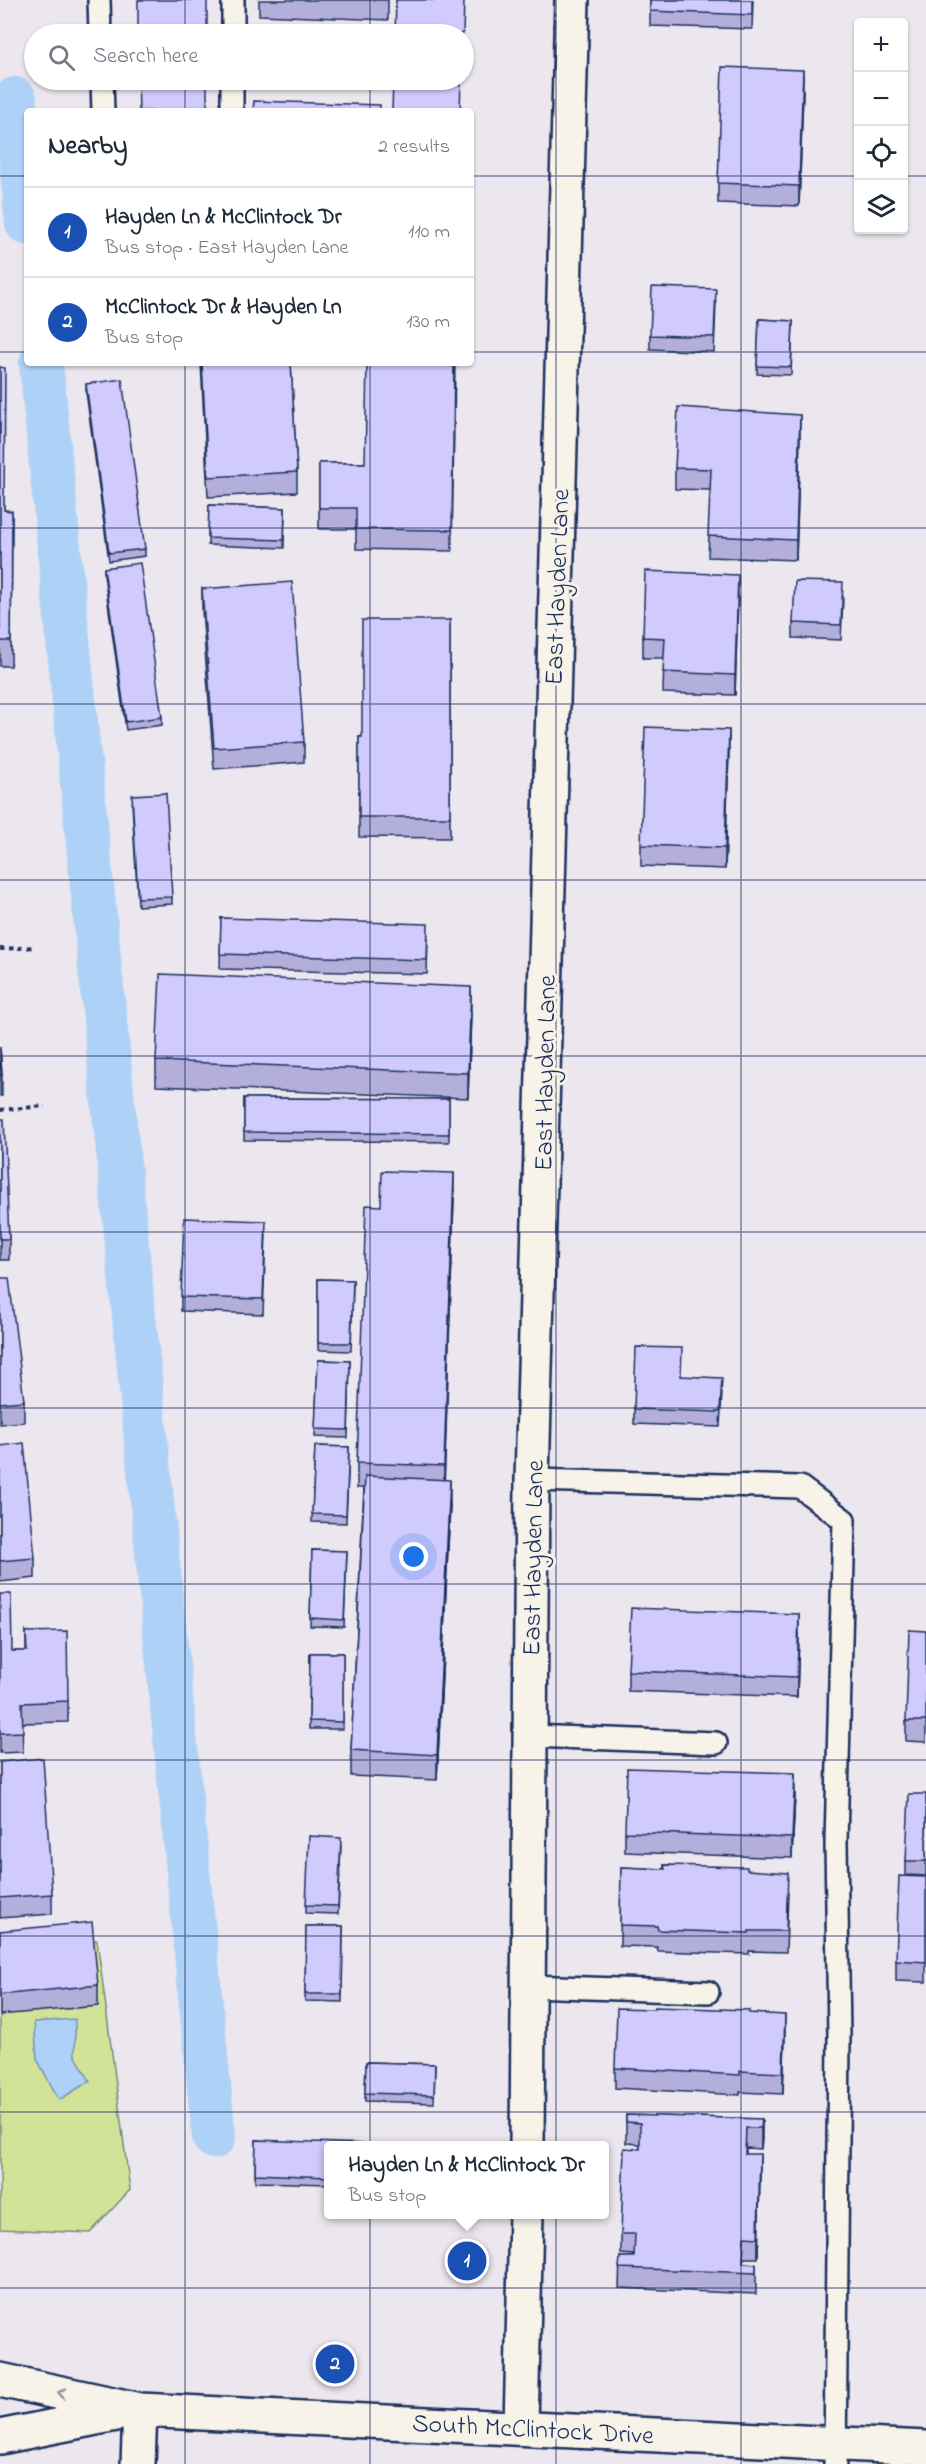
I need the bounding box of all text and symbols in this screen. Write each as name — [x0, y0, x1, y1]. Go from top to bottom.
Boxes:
map controls — [854, 18, 908, 234]
button: + — [854, 18, 908, 72]
search box — [24, 24, 474, 90]
icon: search — [45, 41, 78, 74]
text: Search here — [93, 41, 198, 73]
button: − — [854, 72, 908, 126]
button: locate — [854, 126, 908, 180]
text: Nearby — [48, 128, 127, 166]
text: 2 results — [378, 133, 450, 162]
button: layers — [854, 180, 908, 234]
text: Hayden Ln & McClintock Dr — [105, 202, 342, 234]
text: 1 — [64, 218, 71, 247]
text: 110 m — [408, 218, 450, 247]
text: Bus stop · East Hayden Lane — [105, 234, 349, 263]
text: McClintock Dr & Hayden Ln — [105, 292, 342, 324]
text: 2 — [63, 308, 72, 337]
text: 130 m — [406, 308, 450, 337]
text: Bus stop — [105, 324, 183, 353]
street label: East Hayden Lane — [537, 488, 581, 686]
street label: East Hayden Lane — [526, 974, 568, 1172]
street label: East Hayden Lane — [514, 1459, 556, 1657]
your location — [399, 1542, 428, 1571]
popup — [324, 2141, 609, 2219]
text: Hayden Ln & McClintock Dr — [348, 2150, 585, 2182]
text: Bus stop — [348, 2182, 426, 2211]
pin: 1 — [448, 2238, 486, 2284]
pin: 2 — [316, 2342, 354, 2386]
one-way arrow — [57, 2387, 67, 2400]
street label: South McClintock Drive — [411, 2406, 655, 2456]

